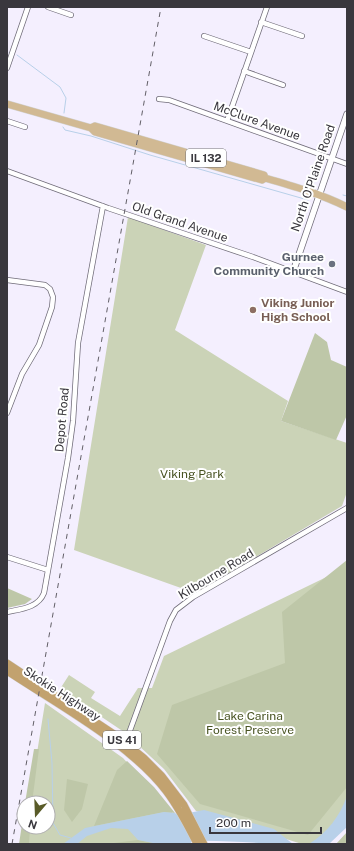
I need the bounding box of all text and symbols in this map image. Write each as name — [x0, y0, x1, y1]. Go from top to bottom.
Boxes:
street label: McClure Avenue — [212, 99, 302, 143]
street label: North O'Plaine Road — [288, 123, 338, 233]
road number: IL 132 — [186, 149, 226, 167]
street label: Old Grand Avenue — [130, 199, 230, 245]
place label: Gurnee Community Church — [214, 250, 324, 278]
marker: Gurnee Community Church — [327, 259, 337, 269]
place label: Viking Junior High School — [261, 296, 334, 324]
marker: Viking Junior High School — [248, 305, 258, 315]
street label: Depot Road — [52, 387, 72, 453]
park label: Viking Park — [160, 467, 224, 481]
street label: Kilbourne Road — [176, 546, 256, 602]
street label: Skokie Highway — [21, 664, 104, 724]
park label: Lake Carina Forest Preserve — [206, 709, 294, 737]
road number: US 41 — [103, 731, 141, 749]
north arrow — [16, 795, 56, 835]
scale bar — [210, 809, 321, 835]
text: 200 m — [216, 816, 251, 830]
text: N — [27, 817, 39, 832]

